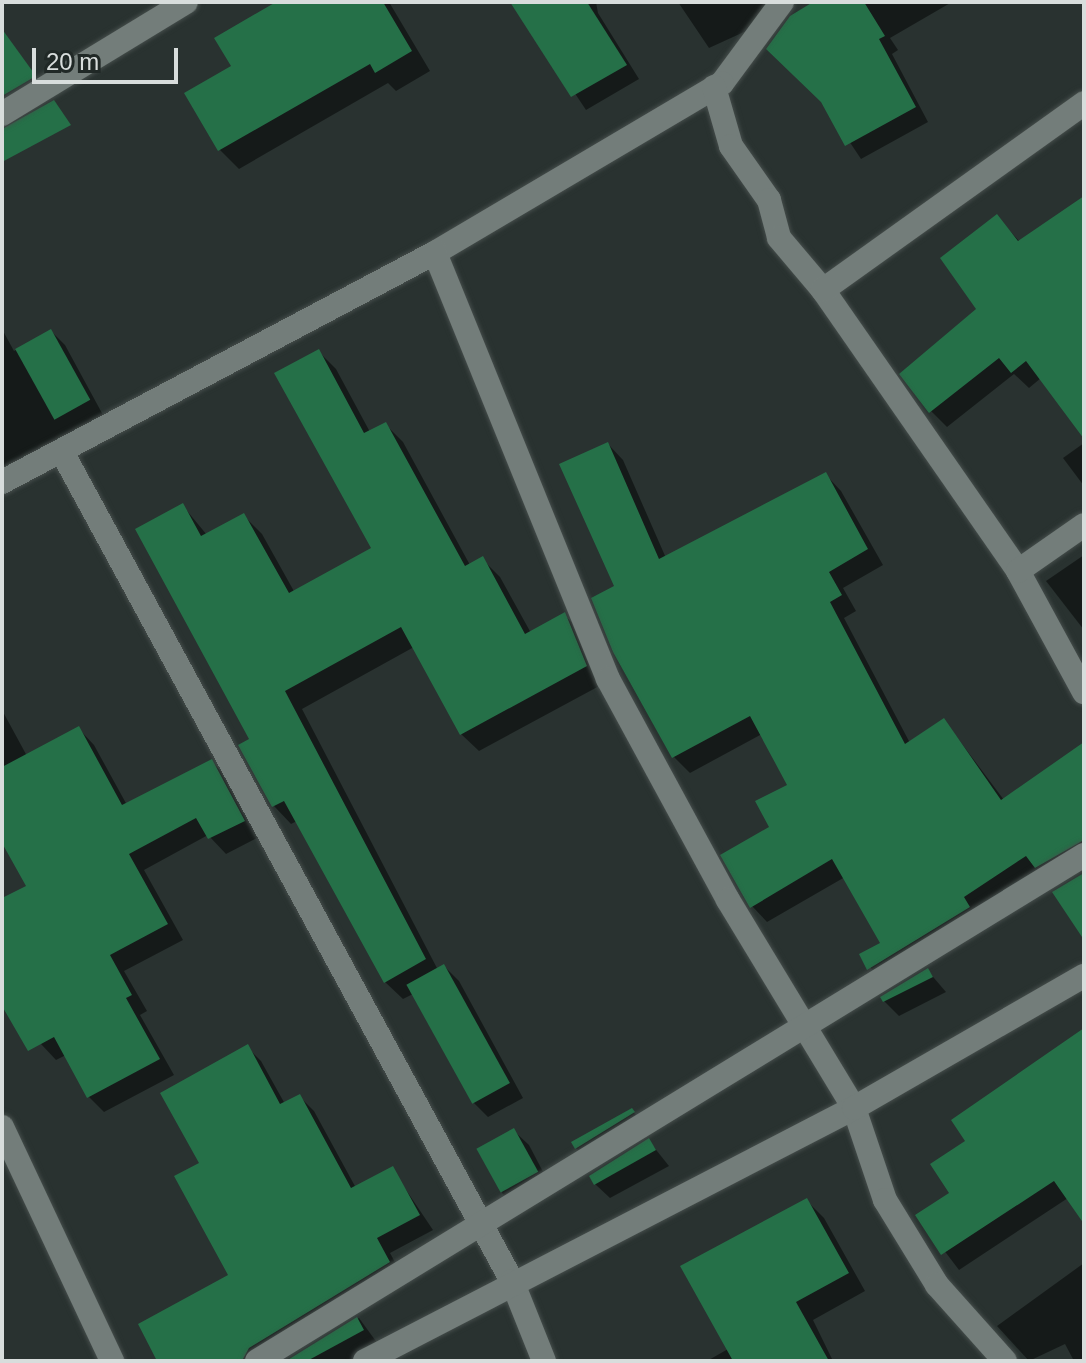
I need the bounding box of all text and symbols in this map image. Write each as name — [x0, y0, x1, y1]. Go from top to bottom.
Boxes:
scale bar — [36, 32, 182, 82]
text: 20 m — [46, 48, 99, 75]

